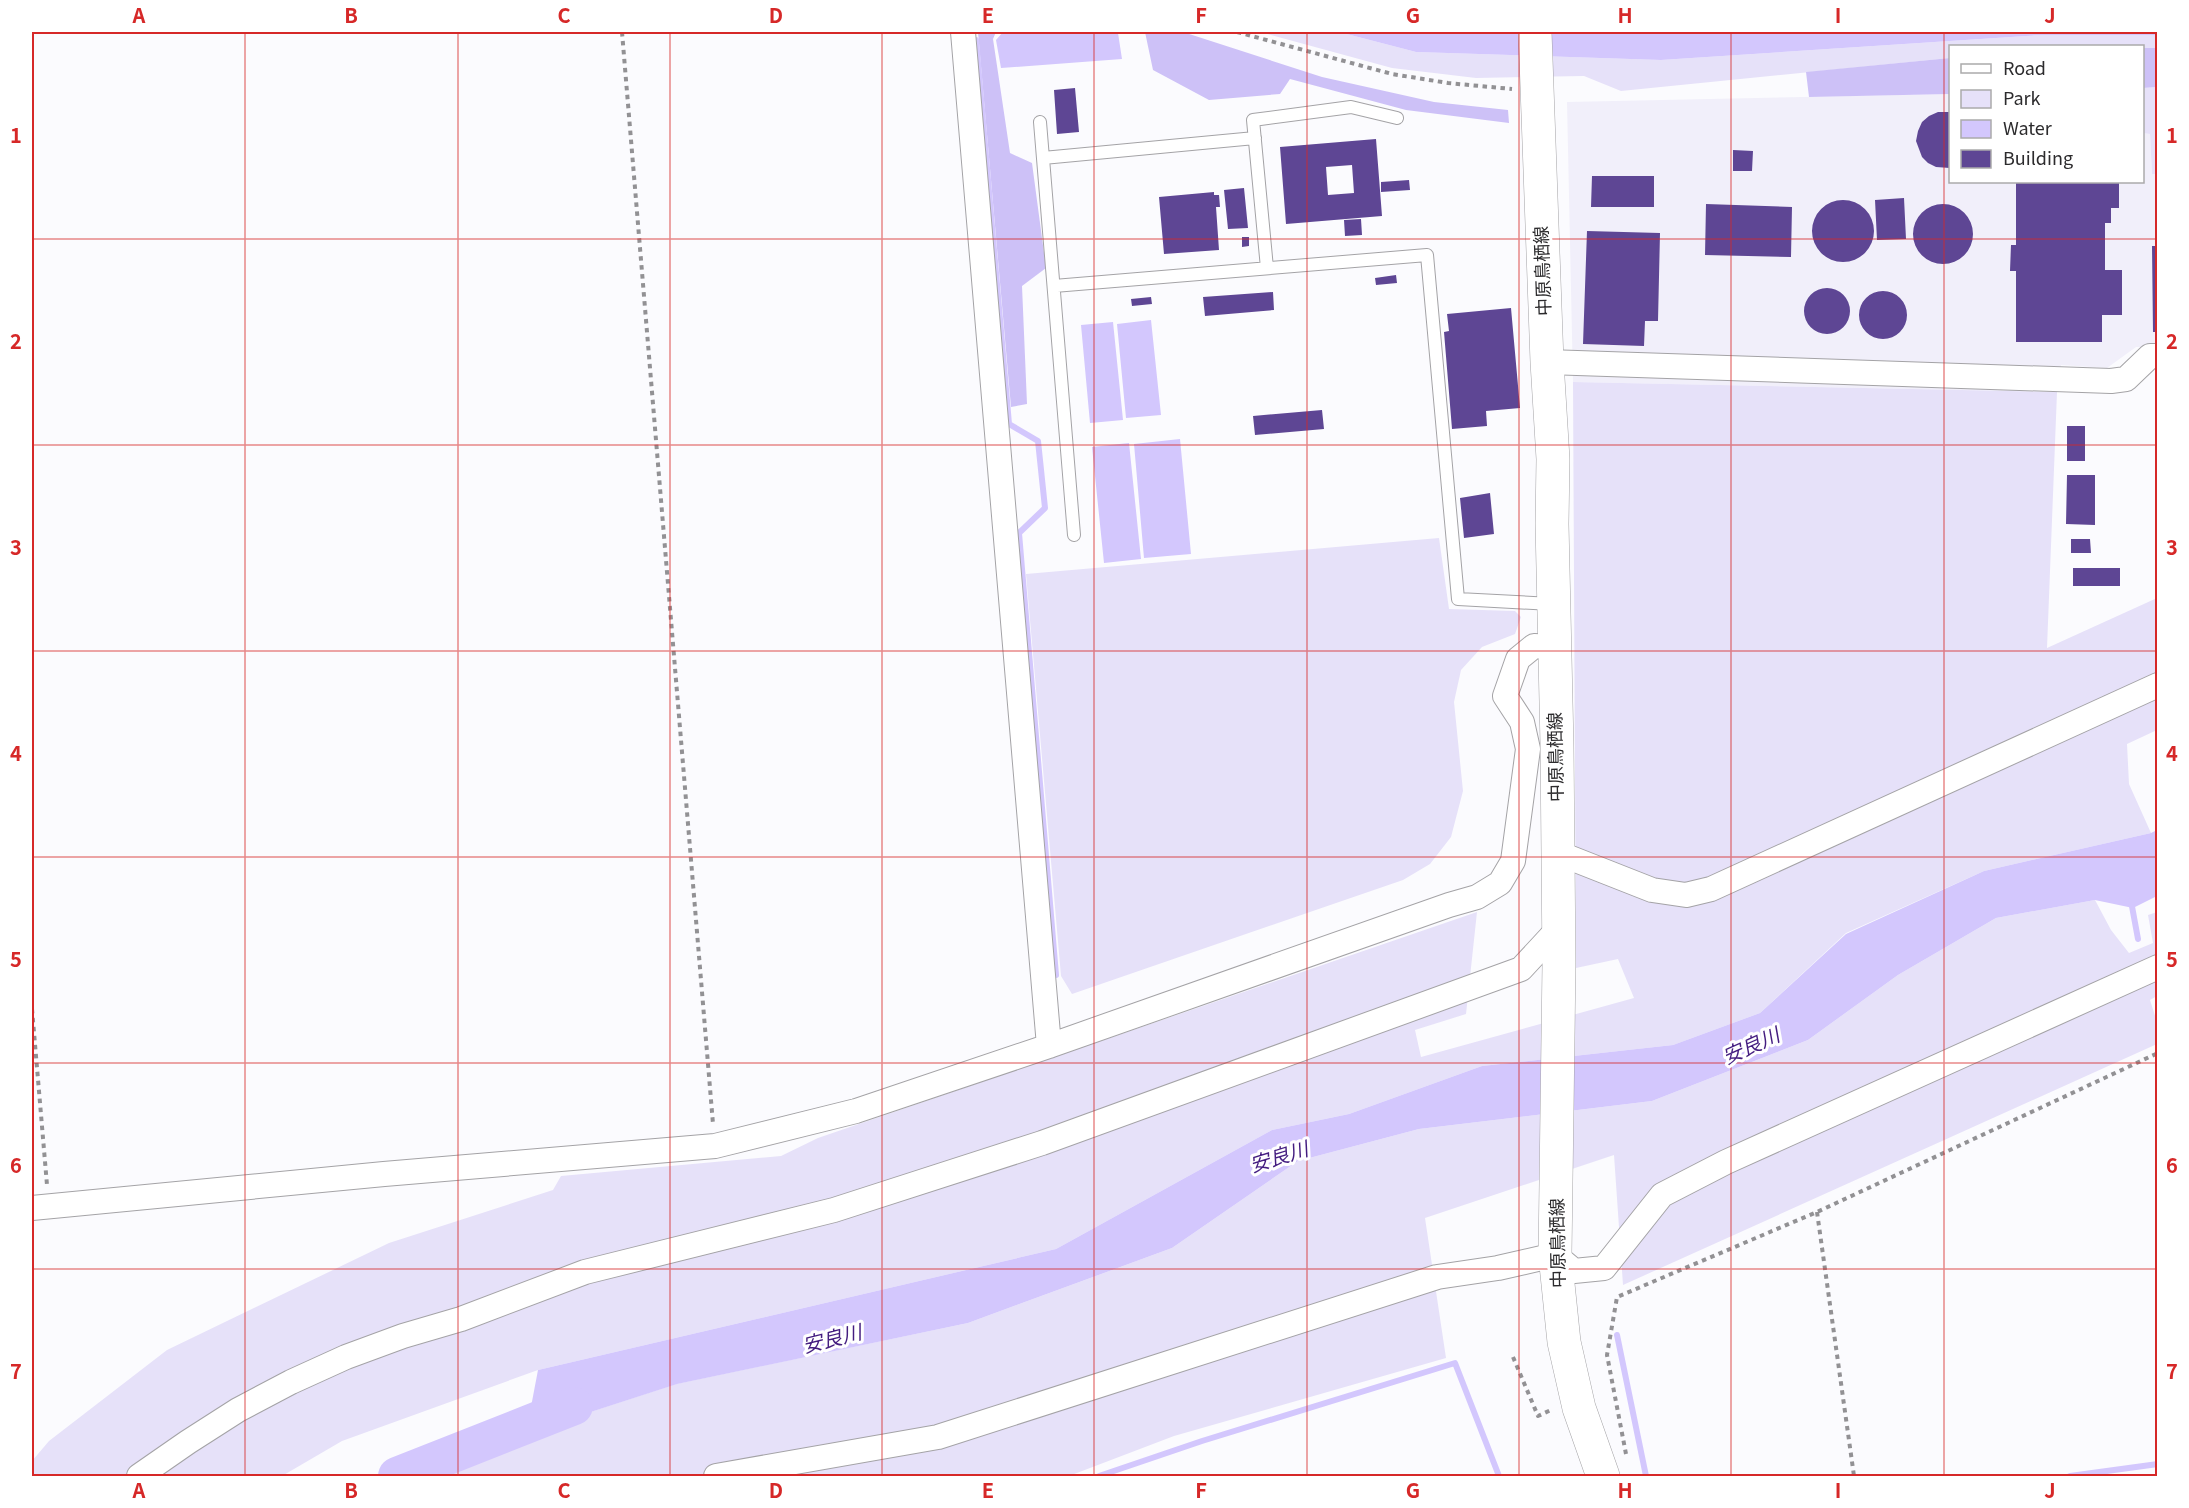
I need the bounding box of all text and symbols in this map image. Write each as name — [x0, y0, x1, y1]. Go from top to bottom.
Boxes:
text: A — [132, 0, 146, 29]
text: B — [344, 0, 358, 29]
text: C — [557, 0, 571, 29]
text: D — [769, 0, 783, 29]
text: E — [982, 0, 994, 29]
text: F — [1195, 0, 1207, 29]
text: G — [1406, 0, 1420, 29]
text: H — [1617, 0, 1633, 29]
text: I — [1835, 0, 1841, 29]
text: J — [2044, 0, 2056, 29]
legend — [1949, 45, 2144, 183]
text: Road — [2003, 54, 2046, 80]
text: Park — [2003, 84, 2041, 110]
text: Water — [2003, 114, 2053, 140]
text: 1 — [10, 120, 22, 149]
text: 1 — [2166, 120, 2178, 149]
text: Building — [2003, 144, 2073, 170]
street label: 中原鳥栖線 — [1526, 226, 1556, 316]
text: 2 — [10, 326, 22, 355]
text: 2 — [2166, 326, 2178, 355]
text: 3 — [10, 532, 22, 561]
text: 3 — [2166, 532, 2178, 561]
street label: 中原鳥栖線 — [1540, 712, 1568, 802]
text: 4 — [10, 738, 22, 767]
text: 4 — [2166, 738, 2178, 767]
text: 5 — [10, 944, 22, 973]
text: 5 — [2166, 944, 2178, 973]
water label: 安良川 — [1717, 1018, 1786, 1070]
water label: 安良川 — [1246, 1132, 1313, 1178]
text: 6 — [10, 1150, 22, 1179]
text: 6 — [2166, 1150, 2178, 1179]
street label: 中原鳥栖線 — [1542, 1198, 1570, 1288]
water label: 安良川 — [799, 1316, 866, 1359]
text: 7 — [10, 1356, 22, 1385]
text: 7 — [2166, 1356, 2178, 1385]
text: A — [132, 1475, 146, 1504]
text: B — [344, 1475, 358, 1504]
text: C — [557, 1475, 571, 1504]
text: D — [769, 1475, 783, 1504]
text: E — [982, 1475, 994, 1504]
text: F — [1195, 1475, 1207, 1504]
text: G — [1406, 1475, 1420, 1504]
text: H — [1617, 1475, 1633, 1504]
text: I — [1835, 1475, 1841, 1504]
text: J — [2044, 1475, 2056, 1504]

